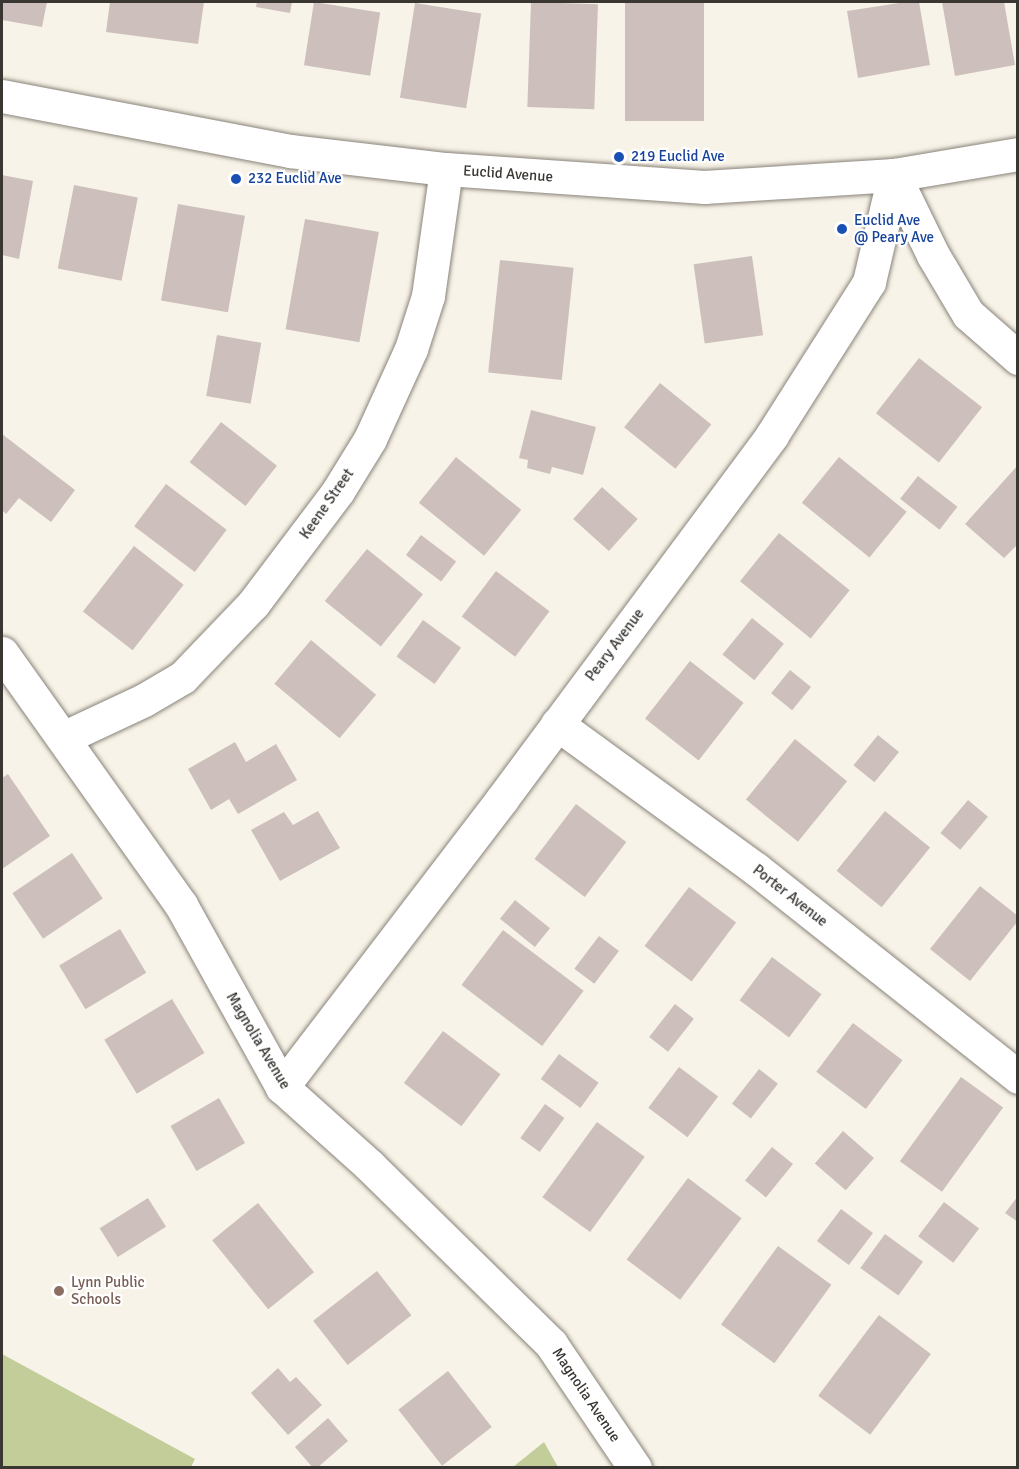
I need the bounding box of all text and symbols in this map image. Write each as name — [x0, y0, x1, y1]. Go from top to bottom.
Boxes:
place label: 219 Euclid Ave — [631, 148, 725, 166]
marker: 219 Euclid Ave — [612, 150, 626, 164]
street label: Euclid Avenue — [462, 162, 554, 186]
place label: 232 Euclid Ave — [248, 170, 342, 188]
marker: 232 Euclid Ave — [229, 172, 243, 186]
place label: Euclid Ave @ Peary Ave — [854, 211, 934, 246]
marker: Euclid Ave @ Peary Ave — [835, 222, 849, 236]
street label: Keene Street — [296, 465, 358, 543]
street label: Peary Avenue — [582, 605, 648, 685]
street label: Porter Avenue — [749, 861, 831, 931]
street label: Magnolia Avenue — [222, 989, 294, 1093]
place label: Lynn Public Schools — [71, 1273, 145, 1308]
marker: Lynn Public Schools — [52, 1284, 66, 1298]
street label: Magnolia Avenue — [548, 1344, 624, 1446]

